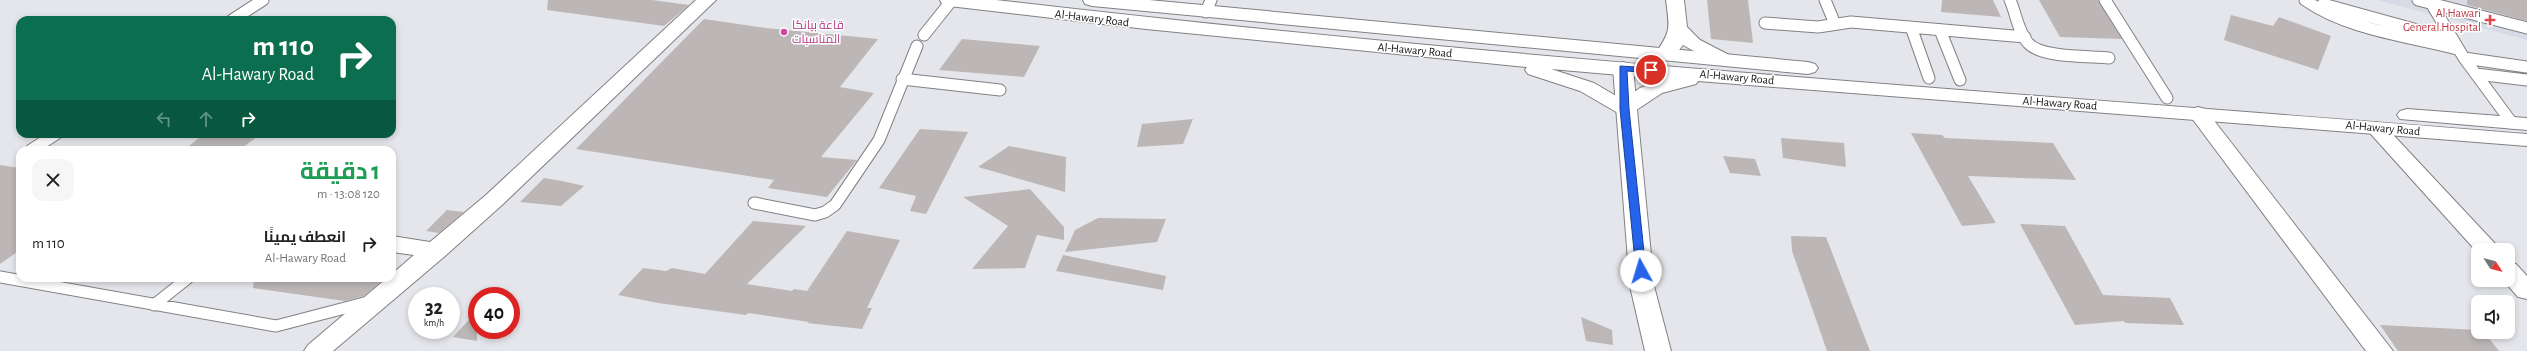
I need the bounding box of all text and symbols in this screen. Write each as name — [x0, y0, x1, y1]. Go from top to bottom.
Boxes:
street label: Al-Hawary Road — [1054, 7, 1130, 30]
place label: Al Hawari General Hospital — [2403, 7, 2481, 33]
marker: Al Hawari General Hospital — [2484, 14, 2496, 26]
place label: قاعة بيانكا المناسبات — [792, 19, 844, 46]
marker: قاعة بيانكا المناسبات — [779, 27, 789, 37]
icon: right — [328, 32, 380, 84]
text: 110 m — [252, 33, 314, 61]
street label: Al-Hawary Road — [1377, 41, 1453, 60]
pin — [1634, 53, 1668, 87]
icon: arrive — [1640, 59, 1662, 81]
text: Al-Hawary Road — [202, 66, 314, 84]
street label: Al-Hawary Road — [1699, 68, 1775, 87]
street label: Al-Hawary Road — [2022, 94, 2098, 113]
icon: left — [153, 108, 175, 130]
icon: ahead — [195, 108, 217, 130]
icon: right — [237, 108, 259, 130]
street label: Al-Hawary Road — [2345, 119, 2421, 138]
button: close — [32, 159, 74, 201]
text: 1 دقيقة — [300, 160, 380, 184]
text: 120 m · 13:08 — [317, 188, 380, 201]
text: انعطف يمينًا — [264, 230, 346, 245]
icon: right — [358, 233, 380, 255]
text: 110 m — [32, 236, 65, 251]
north arrow — [2471, 243, 2515, 287]
map controls — [2471, 243, 2515, 339]
position arrow — [1620, 250, 1662, 292]
text: Al-Hawary Road — [265, 252, 346, 265]
speed limit sign: 40 — [468, 287, 520, 339]
button: sound — [2471, 295, 2515, 339]
text: 32 — [425, 298, 443, 318]
text: km/h — [424, 318, 444, 328]

